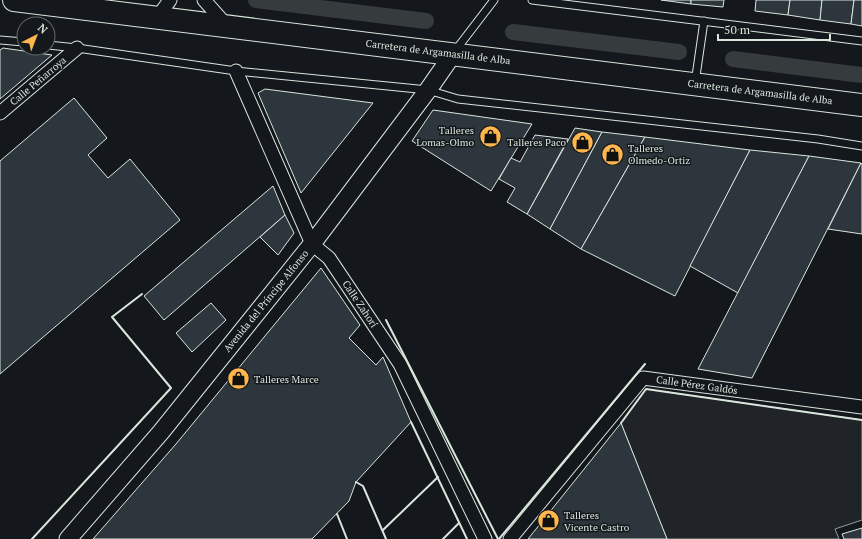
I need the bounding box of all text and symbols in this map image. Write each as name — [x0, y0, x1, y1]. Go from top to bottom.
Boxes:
north arrow — [16, 16, 56, 56]
scale bar — [718, 16, 830, 42]
text: N — [35, 21, 51, 37]
text: 50 m — [724, 22, 751, 37]
street label: Carretera de Argamasilla de Alba — [365, 37, 511, 67]
street label: Calle Peñarroya — [7, 54, 69, 108]
street label: Carretera de Argamasilla de Alba — [687, 77, 833, 107]
shop icon: Talleres Lomas-Olmo — [477, 123, 503, 149]
place label: Talleres Lomas-Olmo — [416, 124, 474, 149]
shop icon: Talleres Paco — [569, 129, 595, 155]
place label: Talleres Paco — [507, 136, 566, 149]
shop icon: Talleres Olmedo-Ortiz — [600, 141, 626, 167]
place label: Talleres Olmedo-Ortiz — [628, 142, 690, 167]
street label: Avenida del Príncipe Alfonso — [221, 247, 312, 355]
street label: Calle Zahorí — [339, 278, 381, 330]
shop icon: Talleres Marce — [225, 366, 251, 392]
place label: Talleres Marce — [254, 373, 319, 386]
street label: Calle Pérez Galdós — [655, 373, 739, 397]
shop icon: Talleres Vicente Castro — [536, 508, 562, 534]
place label: Talleres Vicente Castro — [564, 509, 630, 534]

